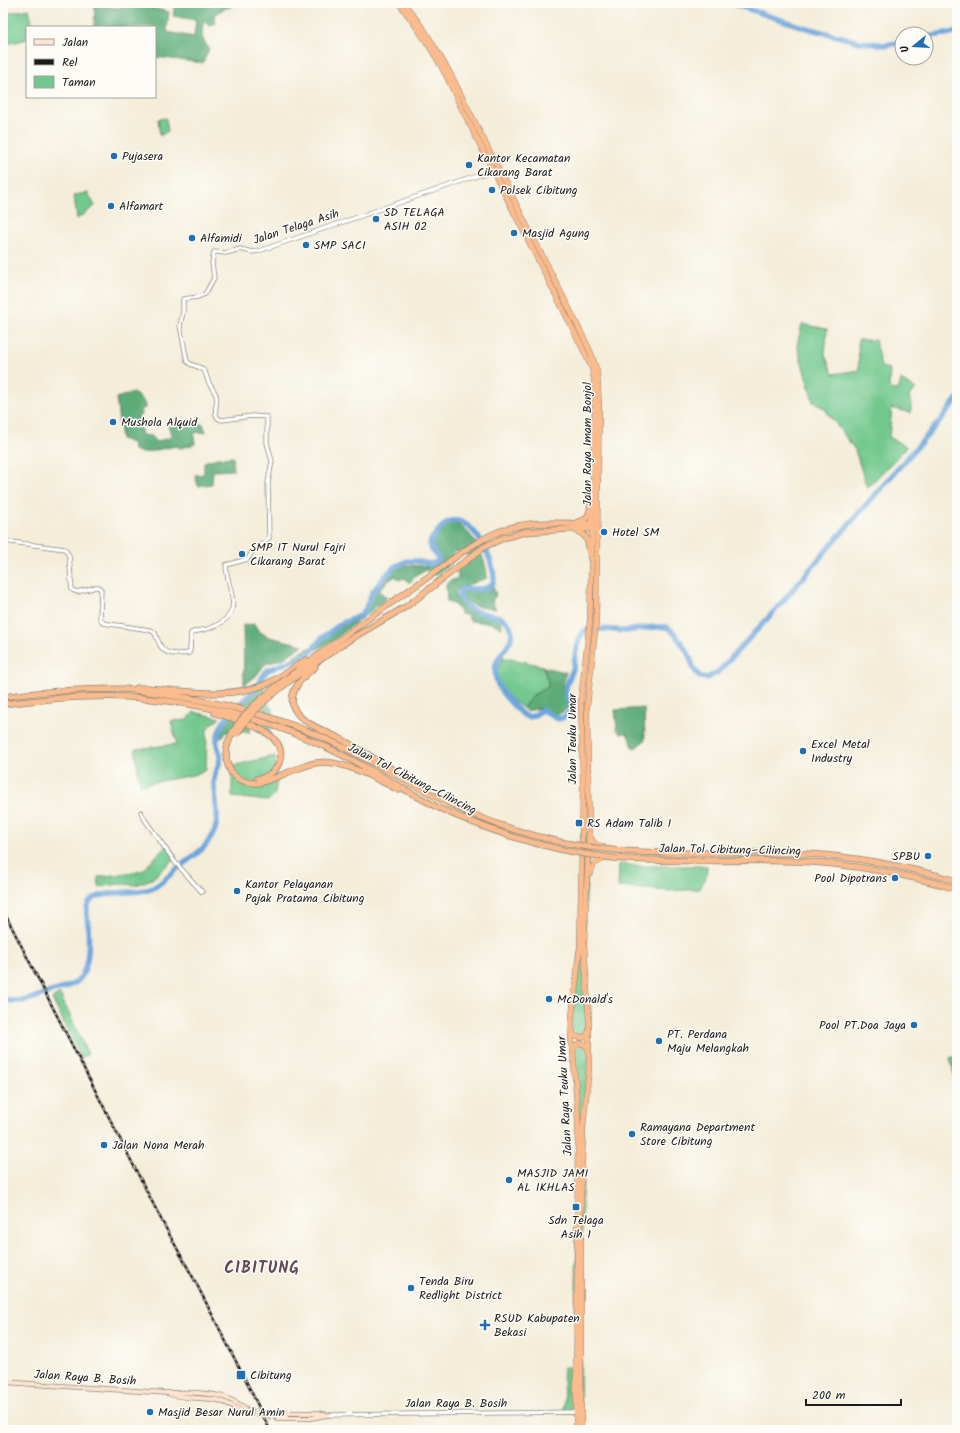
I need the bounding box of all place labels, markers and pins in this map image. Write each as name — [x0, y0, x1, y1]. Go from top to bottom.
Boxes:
place label: Pujasera — [122, 147, 163, 166]
place label: Kantor Kecamatan Cikarang Barat — [477, 149, 570, 182]
marker: Pujasera — [109, 151, 119, 161]
marker: Kantor Kecamatan Cikarang Barat — [464, 160, 474, 170]
place label: Polsek Cibitung — [500, 181, 578, 200]
marker: Polsek Cibitung — [487, 185, 497, 195]
place label: Alfamart — [119, 197, 164, 216]
marker: Alfamart — [106, 201, 116, 211]
place label: SD TELAGA ASIH 02 — [384, 203, 445, 236]
marker: SD TELAGA ASIH 02 — [371, 214, 381, 224]
place label: Masjid Agung — [522, 224, 590, 243]
marker: Masjid Agung — [509, 228, 519, 238]
place label: Alfamidi — [200, 229, 243, 248]
marker: Alfamidi — [187, 233, 197, 243]
place label: SMP SACI — [314, 236, 366, 255]
marker: SMP SACI — [301, 240, 311, 250]
place label: Mushola Alquid — [121, 413, 198, 432]
marker: Mushola Alquid — [108, 417, 118, 427]
place label: Hotel SM — [612, 523, 660, 542]
marker: Hotel SM — [599, 527, 609, 537]
place label: SMP IT Nurul Fajri Cikarang Barat — [250, 538, 346, 571]
marker: SMP IT Nurul Fajri Cikarang Barat — [237, 549, 247, 559]
place label: Excel Metal Industry — [811, 735, 870, 768]
marker: Excel Metal Industry — [798, 746, 808, 756]
place label: RS Adam Talib 1 — [587, 814, 671, 833]
marker: RS Adam Talib 1 — [574, 818, 584, 828]
place label: SPBU — [892, 847, 920, 866]
marker: SPBU — [923, 851, 933, 861]
place label: Pool Dipotrans — [814, 869, 887, 888]
marker: Pool Dipotrans — [890, 873, 900, 883]
place label: Kantor Pelayanan Pajak Pratama Cibitung — [245, 875, 365, 908]
marker: Kantor Pelayanan Pajak Pratama Cibitung — [232, 886, 242, 896]
place label: McDonald's — [557, 990, 613, 1009]
marker: McDonald's — [544, 994, 554, 1004]
place label: Pool PT.Doa Jaya — [819, 1016, 906, 1035]
marker: Pool PT.Doa Jaya — [909, 1020, 919, 1030]
place label: PT. Perdana Maju Melangkah — [667, 1025, 749, 1058]
marker: PT. Perdana Maju Melangkah — [654, 1036, 664, 1046]
place label: Ramayana Department Store Cibitung — [640, 1118, 755, 1151]
marker: Ramayana Department Store Cibitung — [627, 1129, 637, 1139]
place label: Jalan Nona Merah — [112, 1136, 204, 1155]
marker: Jalan Nona Merah — [99, 1140, 109, 1150]
place label: MASJID JAMI AL IKHLAS — [517, 1164, 588, 1197]
marker: MASJID JAMI AL IKHLAS — [504, 1175, 514, 1185]
marker: Sdn Telaga Asih 1 — [571, 1202, 581, 1212]
place label: Sdn Telaga Asih 1 — [548, 1211, 604, 1244]
place label: Tenda Biru Redlight District — [419, 1272, 502, 1305]
marker: Tenda Biru Redlight District — [406, 1283, 416, 1293]
place label: RSUD Kabupaten Bekasi — [494, 1309, 580, 1342]
marker: RSUD Kabupaten Bekasi — [479, 1319, 491, 1331]
place label: Cibitung — [250, 1366, 292, 1385]
marker: Cibitung — [235, 1369, 247, 1381]
place label: Masjid Besar Nurul Amin — [158, 1403, 285, 1422]
marker: Masjid Besar Nurul Amin — [145, 1407, 155, 1417]

